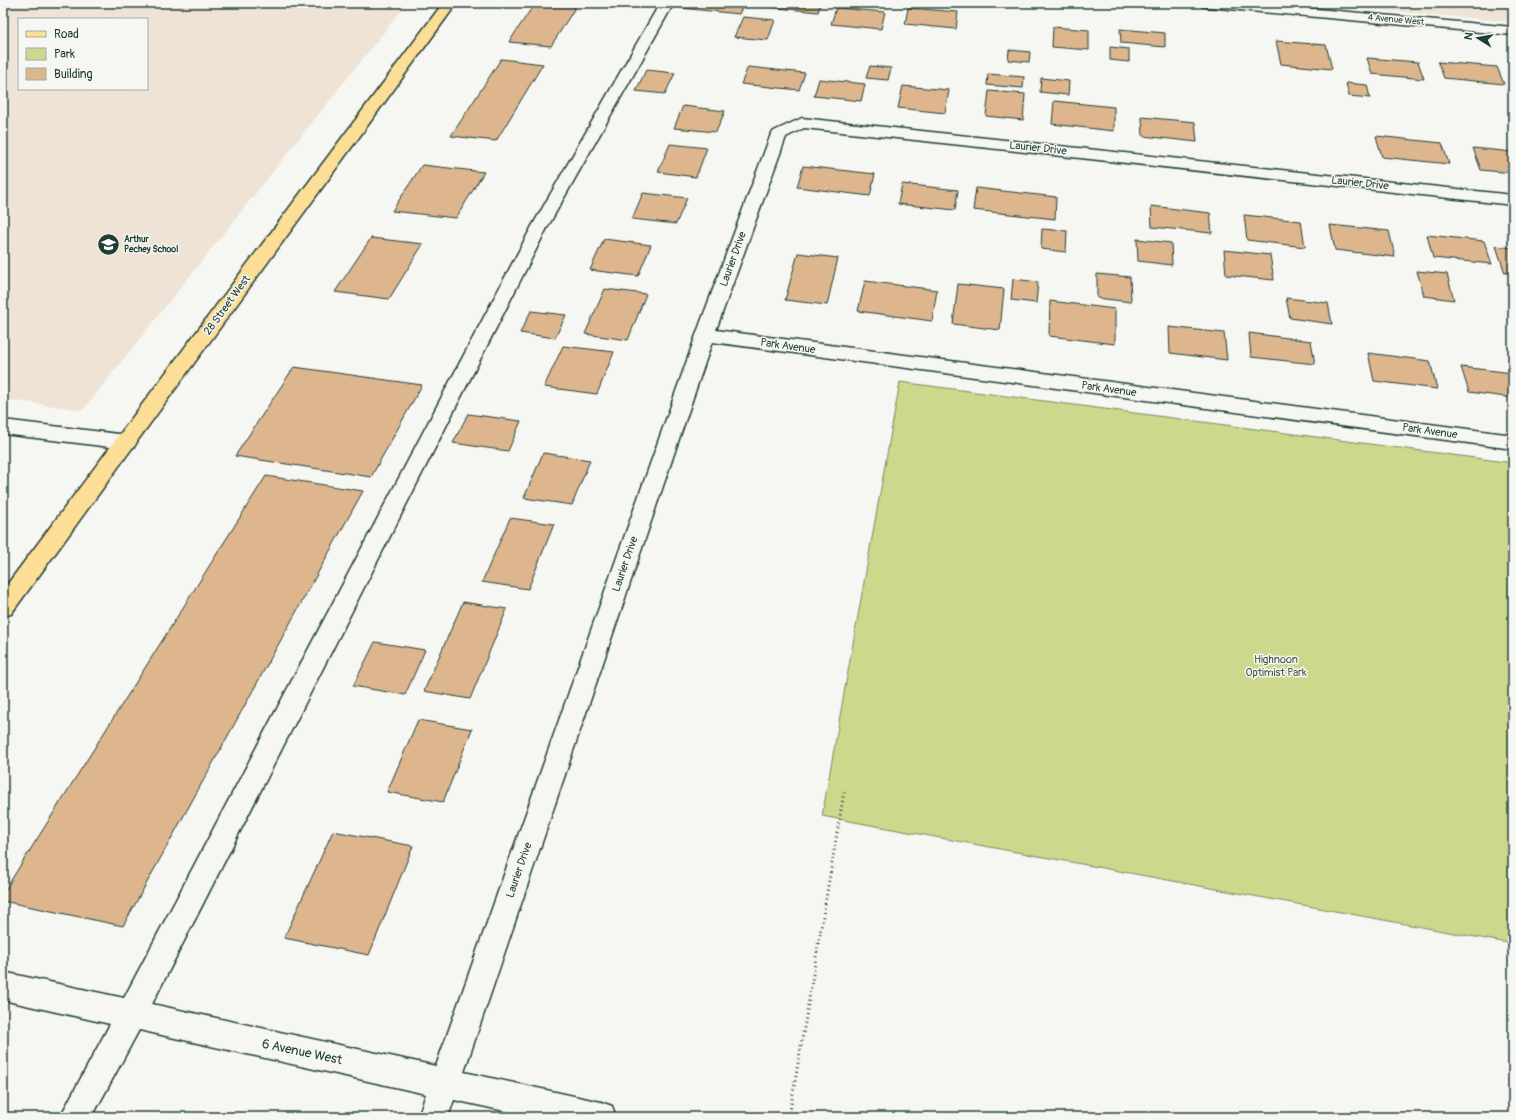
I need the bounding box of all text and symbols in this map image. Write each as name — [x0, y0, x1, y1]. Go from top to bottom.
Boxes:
street label: 4 Avenue West — [1367, 12, 1425, 28]
legend — [18, 18, 148, 90]
north arrow — [1458, 18, 1498, 58]
text: Road — [54, 27, 79, 42]
text: N — [1462, 31, 1476, 41]
text: Park — [54, 47, 75, 62]
text: Building — [54, 67, 93, 82]
street label: Laurier Drive — [1009, 139, 1068, 158]
street label: Laurier Drive — [1331, 174, 1390, 193]
street label: Laurier Drive — [717, 229, 749, 288]
school or university icon: Arthur Pechey School — [96, 231, 122, 257]
place label: Arthur Pechey School — [124, 234, 178, 255]
street label: 28 Street West — [201, 272, 253, 337]
street label: Park Avenue — [760, 336, 817, 356]
street label: Park Avenue — [1081, 379, 1138, 399]
street label: Park Avenue — [1402, 421, 1459, 441]
street label: Laurier Drive — [609, 534, 641, 593]
park label: Highnoon Optimist Park — [1245, 653, 1307, 679]
street label: Laurier Drive — [503, 840, 535, 899]
street label: 6 Avenue West — [260, 1036, 344, 1068]

